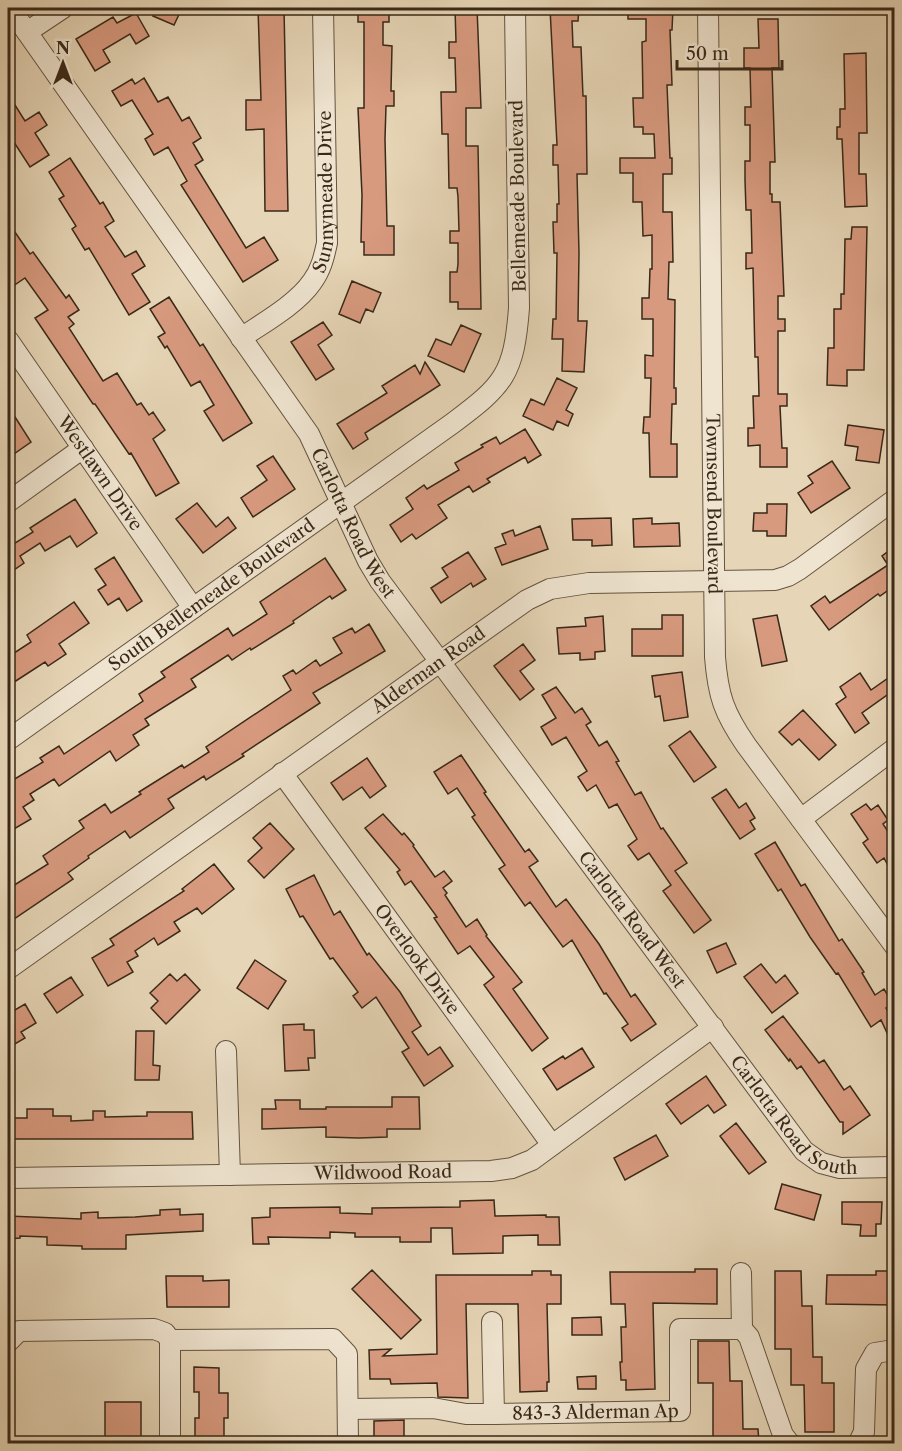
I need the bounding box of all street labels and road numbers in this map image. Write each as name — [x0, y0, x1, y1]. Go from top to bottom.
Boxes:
street label: Bellemeade Boulevard — [505, 100, 531, 292]
street label: Sunnymeade Drive — [308, 110, 338, 276]
street label: Westlawn Drive — [52, 411, 147, 535]
street label: Townsend Boulevard — [701, 414, 725, 594]
street label: Carlotta Road West — [306, 445, 400, 603]
street label: South Bellemeade Boulevard — [104, 514, 319, 676]
street label: Alderman Road — [367, 622, 490, 718]
street label: Carlotta Road West — [574, 847, 690, 993]
street label: Overlook Drive — [370, 900, 464, 1019]
street label: Carlotta Road South — [726, 1051, 858, 1179]
street label: Wildwood Road — [313, 1161, 452, 1185]
street label: 843-3 Alderman Ap — [512, 1400, 679, 1425]

